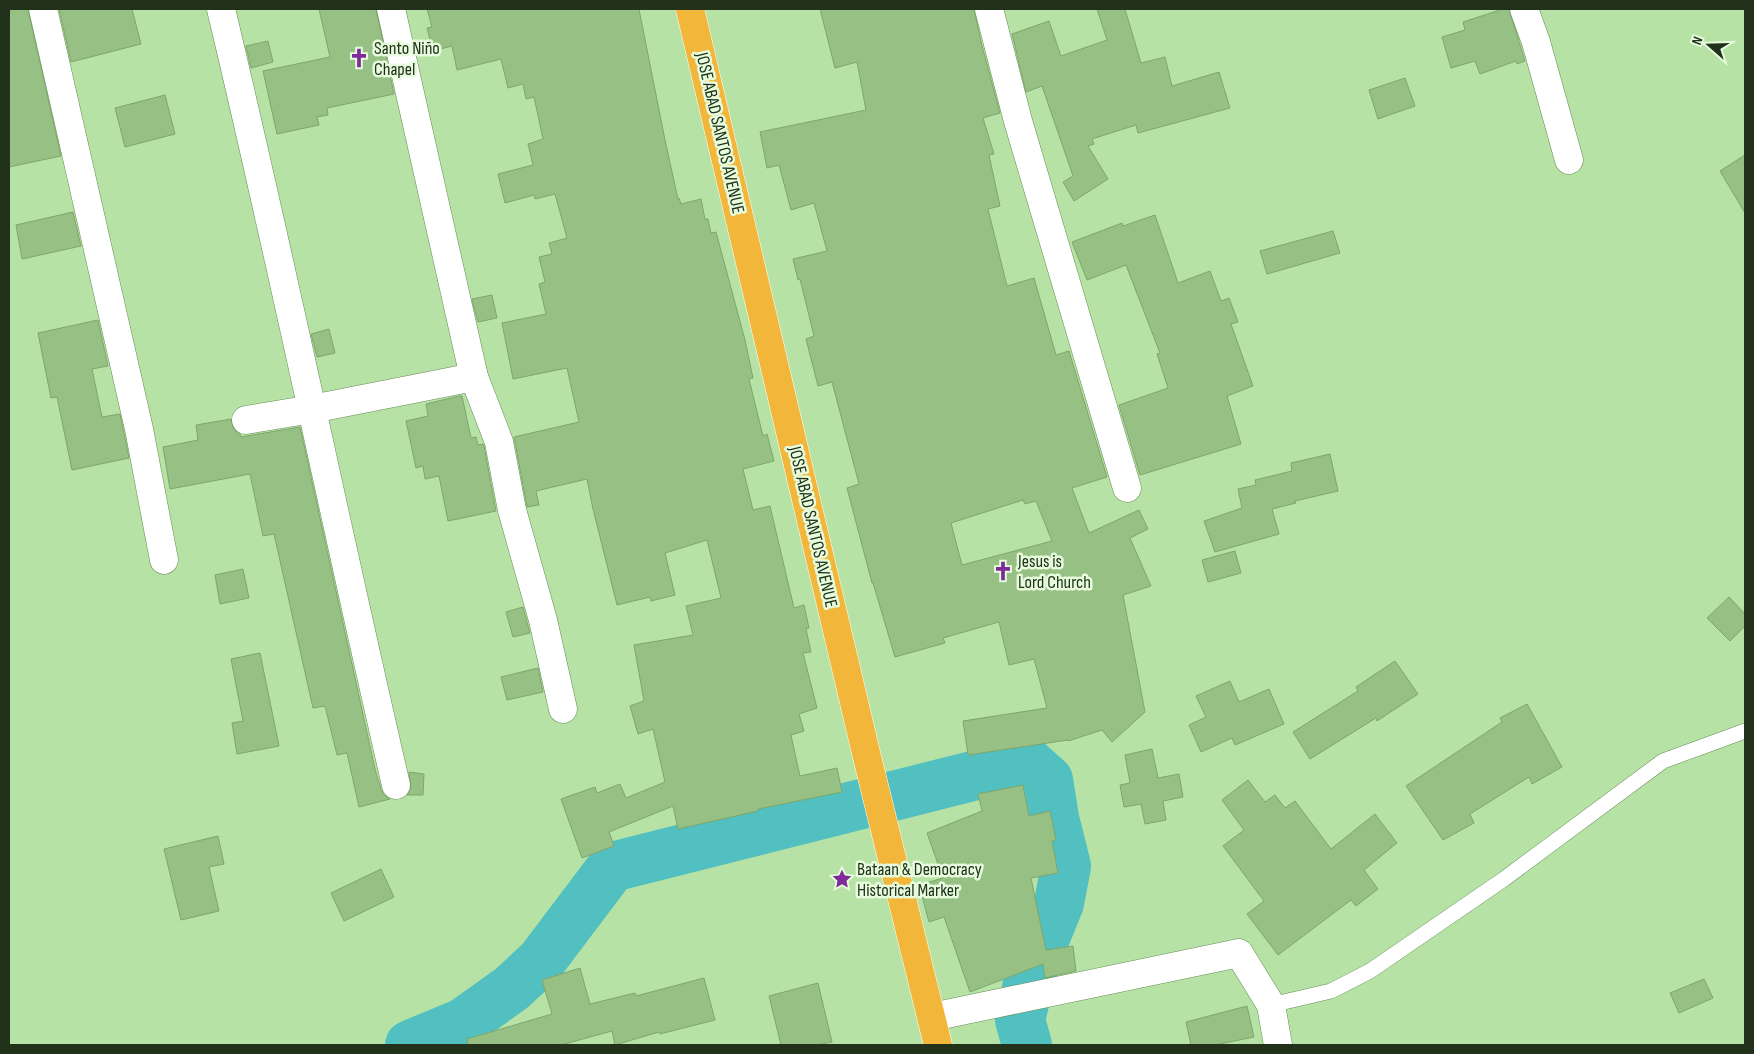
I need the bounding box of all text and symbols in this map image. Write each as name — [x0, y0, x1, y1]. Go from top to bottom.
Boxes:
north arrow — [1684, 20, 1734, 70]
text: N — [1688, 34, 1707, 47]
place label: Santo Niño Chapel — [374, 38, 440, 80]
church icon: Santo Niño Chapel — [348, 47, 370, 69]
street label: JOSE ABAD SANTOS AVENUE — [691, 49, 749, 216]
street label: JOSE ABAD SANTOS AVENUE — [784, 443, 842, 610]
place label: Jesus is Lord Church — [1017, 551, 1091, 593]
church icon: Jesus is Lord Church — [992, 560, 1014, 582]
place label: Bataan & Democracy Historical Marker — [857, 859, 982, 901]
place icon: Bataan & Democracy Historical Marker — [831, 868, 853, 890]

